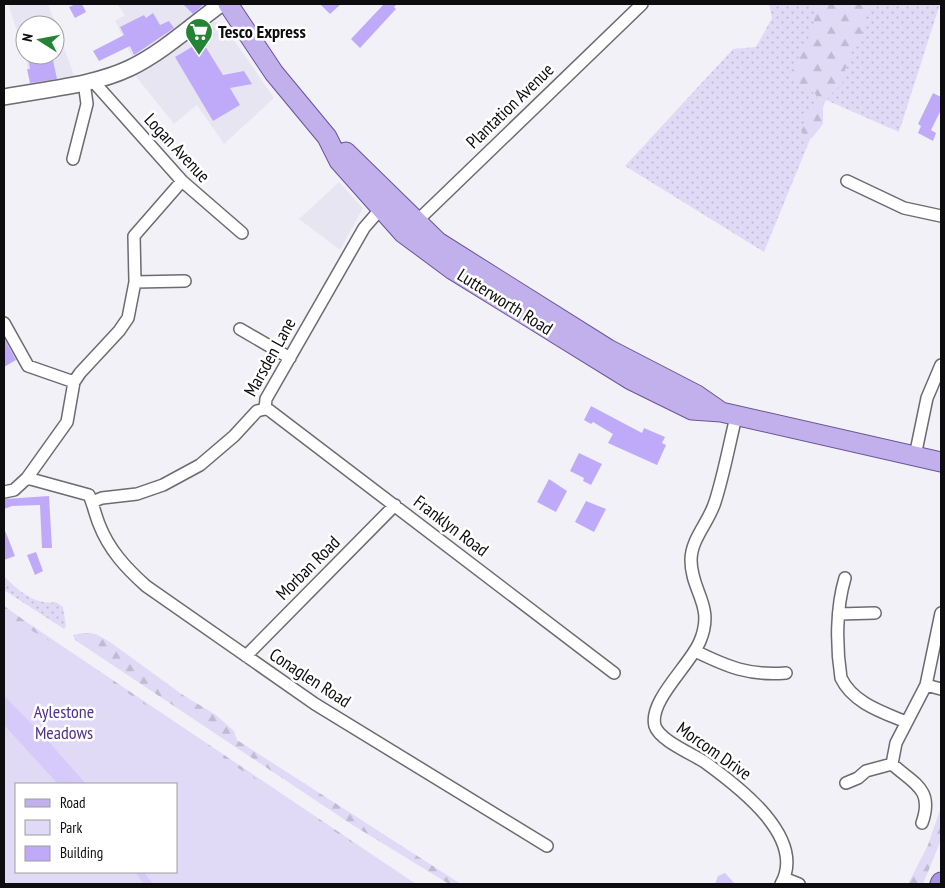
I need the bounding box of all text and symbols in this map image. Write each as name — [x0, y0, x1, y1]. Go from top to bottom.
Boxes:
north arrow — [15, 15, 65, 65]
supermarket icon: Tesco Express — [184, 17, 214, 56]
place label: Tesco Express — [218, 20, 306, 43]
text: N — [18, 32, 37, 43]
street label: Plantation Avenue — [461, 58, 558, 153]
street label: Logan Avenue — [140, 108, 215, 187]
street label: Lutterworth Road — [453, 263, 557, 340]
street label: Marsden Lane — [239, 313, 301, 400]
street label: Franklyn Road — [409, 490, 493, 561]
street label: Morban Road — [271, 531, 345, 605]
street label: Conaglen Road — [265, 643, 355, 712]
park label: Aylestone Meadows — [34, 700, 94, 744]
street label: Morcom Drive — [672, 716, 756, 785]
legend — [15, 783, 178, 873]
text: Road — [60, 793, 86, 812]
text: Park — [60, 818, 82, 837]
text: Building — [60, 843, 103, 862]

